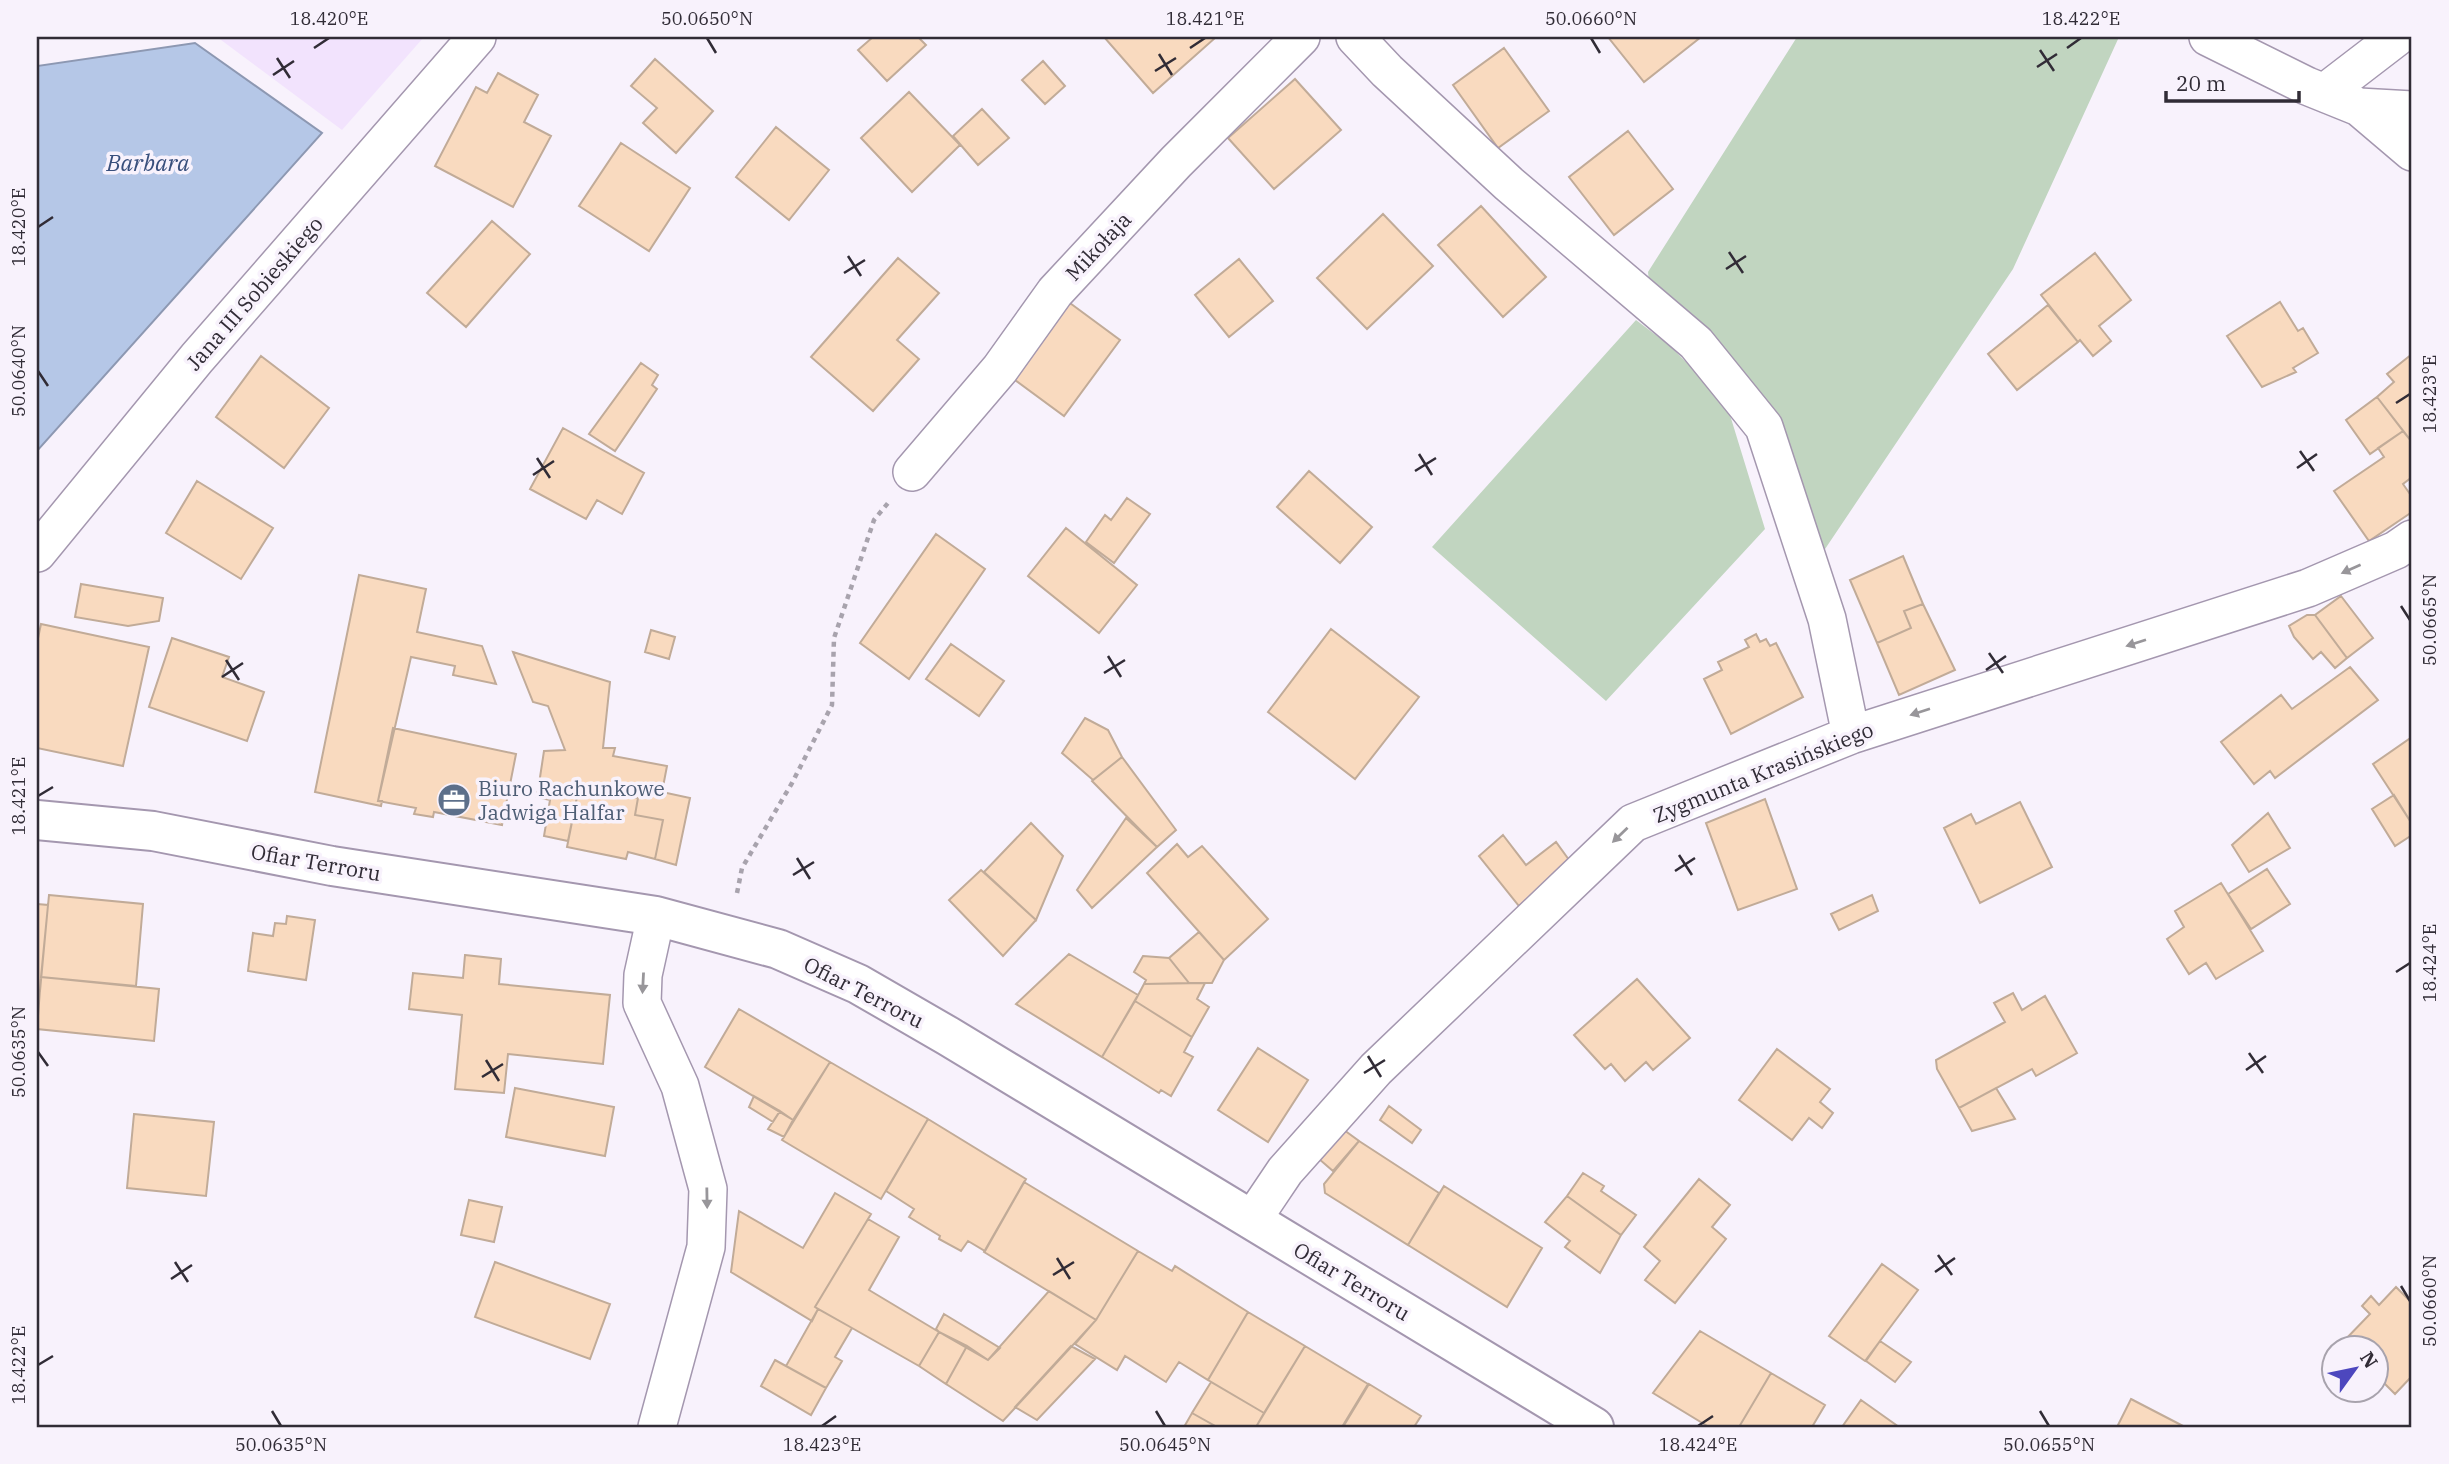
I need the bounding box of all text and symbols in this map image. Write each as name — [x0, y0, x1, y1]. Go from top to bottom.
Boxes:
text: 18.420°E — [290, 7, 368, 30]
text: 50.0650°N — [661, 7, 753, 30]
text: 18.421°E — [1166, 7, 1244, 30]
text: 50.0660°N — [1545, 7, 1637, 30]
text: 18.422°E — [2042, 7, 2120, 30]
scale bar — [2166, 60, 2298, 104]
text: 20 m — [2176, 69, 2226, 97]
water label: Barbara — [105, 147, 190, 177]
text: 18.420°E — [7, 188, 30, 266]
street label: Mikołaja — [1059, 206, 1137, 286]
street label: Jana III Sobieskiego — [179, 210, 329, 376]
text: 50.0640°N — [7, 325, 30, 417]
text: 18.423°E — [2418, 355, 2441, 433]
one-way arrow — [2341, 564, 2362, 575]
text: 50.0665°N — [2418, 574, 2441, 666]
one-way arrow — [2126, 638, 2147, 649]
one-way arrow — [1909, 708, 1930, 718]
street label: Zygmunta Krasińskiego — [1649, 715, 1877, 829]
text: 18.421°E — [7, 757, 30, 835]
place label: Biuro Rachunkowe Jadwiga Halfar — [478, 774, 665, 826]
office icon: Biuro Rachunkowe Jadwiga Halfar — [435, 781, 473, 819]
one-way arrow — [1612, 827, 1629, 843]
street label: Ofiar Terroru — [249, 837, 383, 887]
text: 18.424°E — [2418, 924, 2441, 1002]
street label: Ofiar Terroru — [799, 950, 929, 1034]
one-way arrow — [637, 972, 648, 994]
text: 50.0635°N — [7, 1006, 30, 1098]
one-way arrow — [701, 1188, 713, 1210]
street label: Ofiar Terroru — [1289, 1235, 1415, 1327]
text: 50.0660°N — [2418, 1255, 2441, 1347]
text: 18.422°E — [7, 1326, 30, 1404]
north arrow — [2320, 1334, 2390, 1404]
text: N — [2355, 1347, 2383, 1373]
text: 50.0635°N — [235, 1433, 327, 1456]
text: 18.423°E — [783, 1433, 861, 1456]
text: 50.0645°N — [1119, 1433, 1211, 1456]
text: 18.424°E — [1659, 1433, 1737, 1456]
text: 50.0655°N — [2003, 1433, 2095, 1456]

